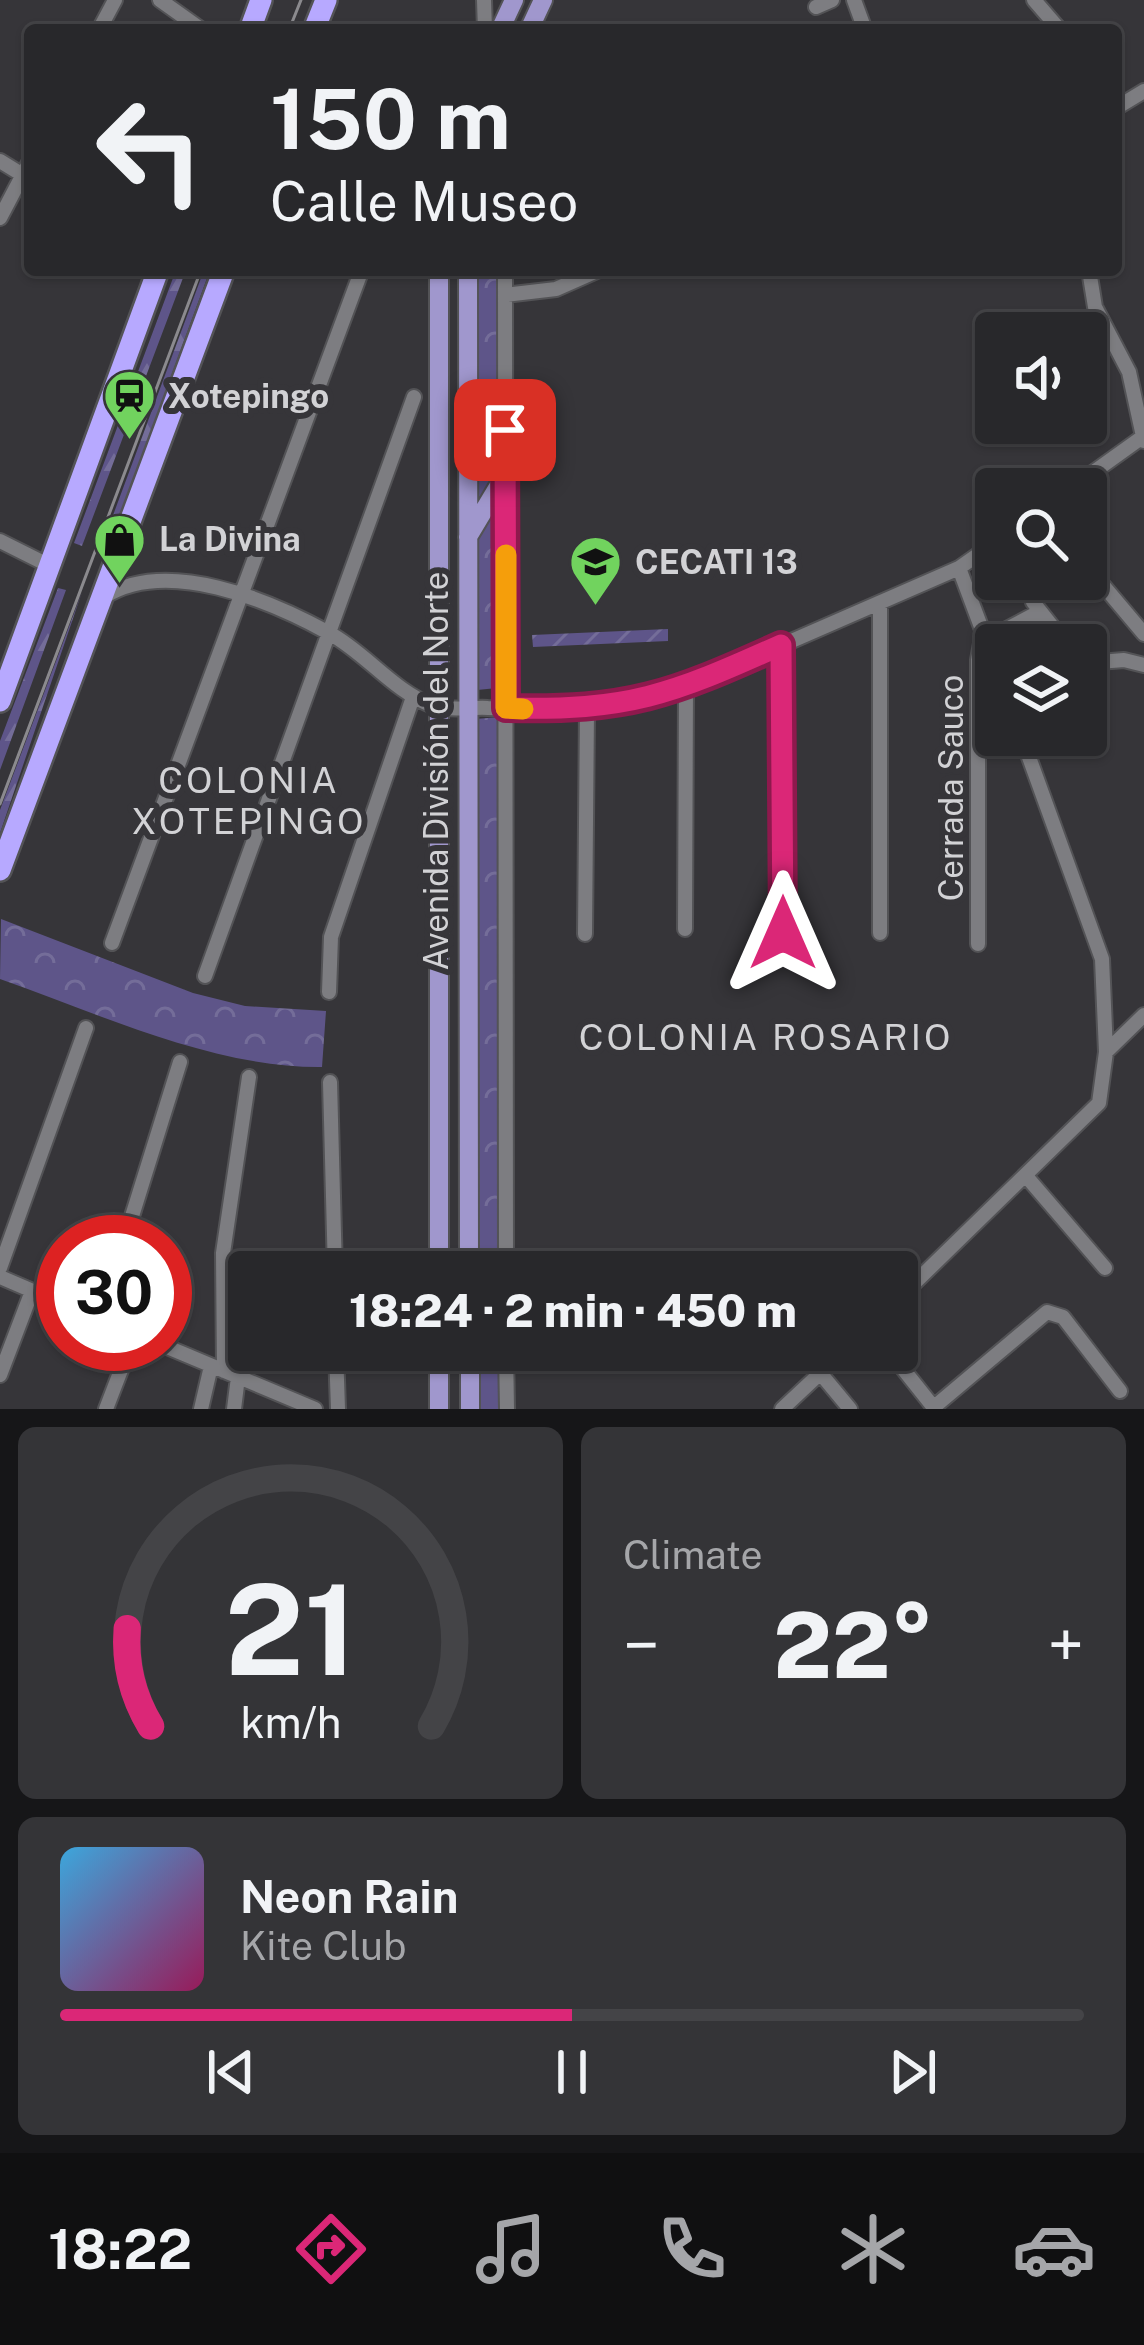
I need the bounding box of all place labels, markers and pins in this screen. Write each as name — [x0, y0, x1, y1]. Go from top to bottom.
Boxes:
station icon: Xotepingo — [101, 368, 157, 442]
place label: Xotepingo — [168, 377, 329, 415]
pin — [454, 379, 556, 481]
shop icon: La Divina — [92, 511, 148, 585]
place label: La Divina — [159, 520, 301, 558]
school or university icon: CECATI 13 — [568, 534, 624, 608]
place label: CECATI 13 — [635, 543, 798, 581]

